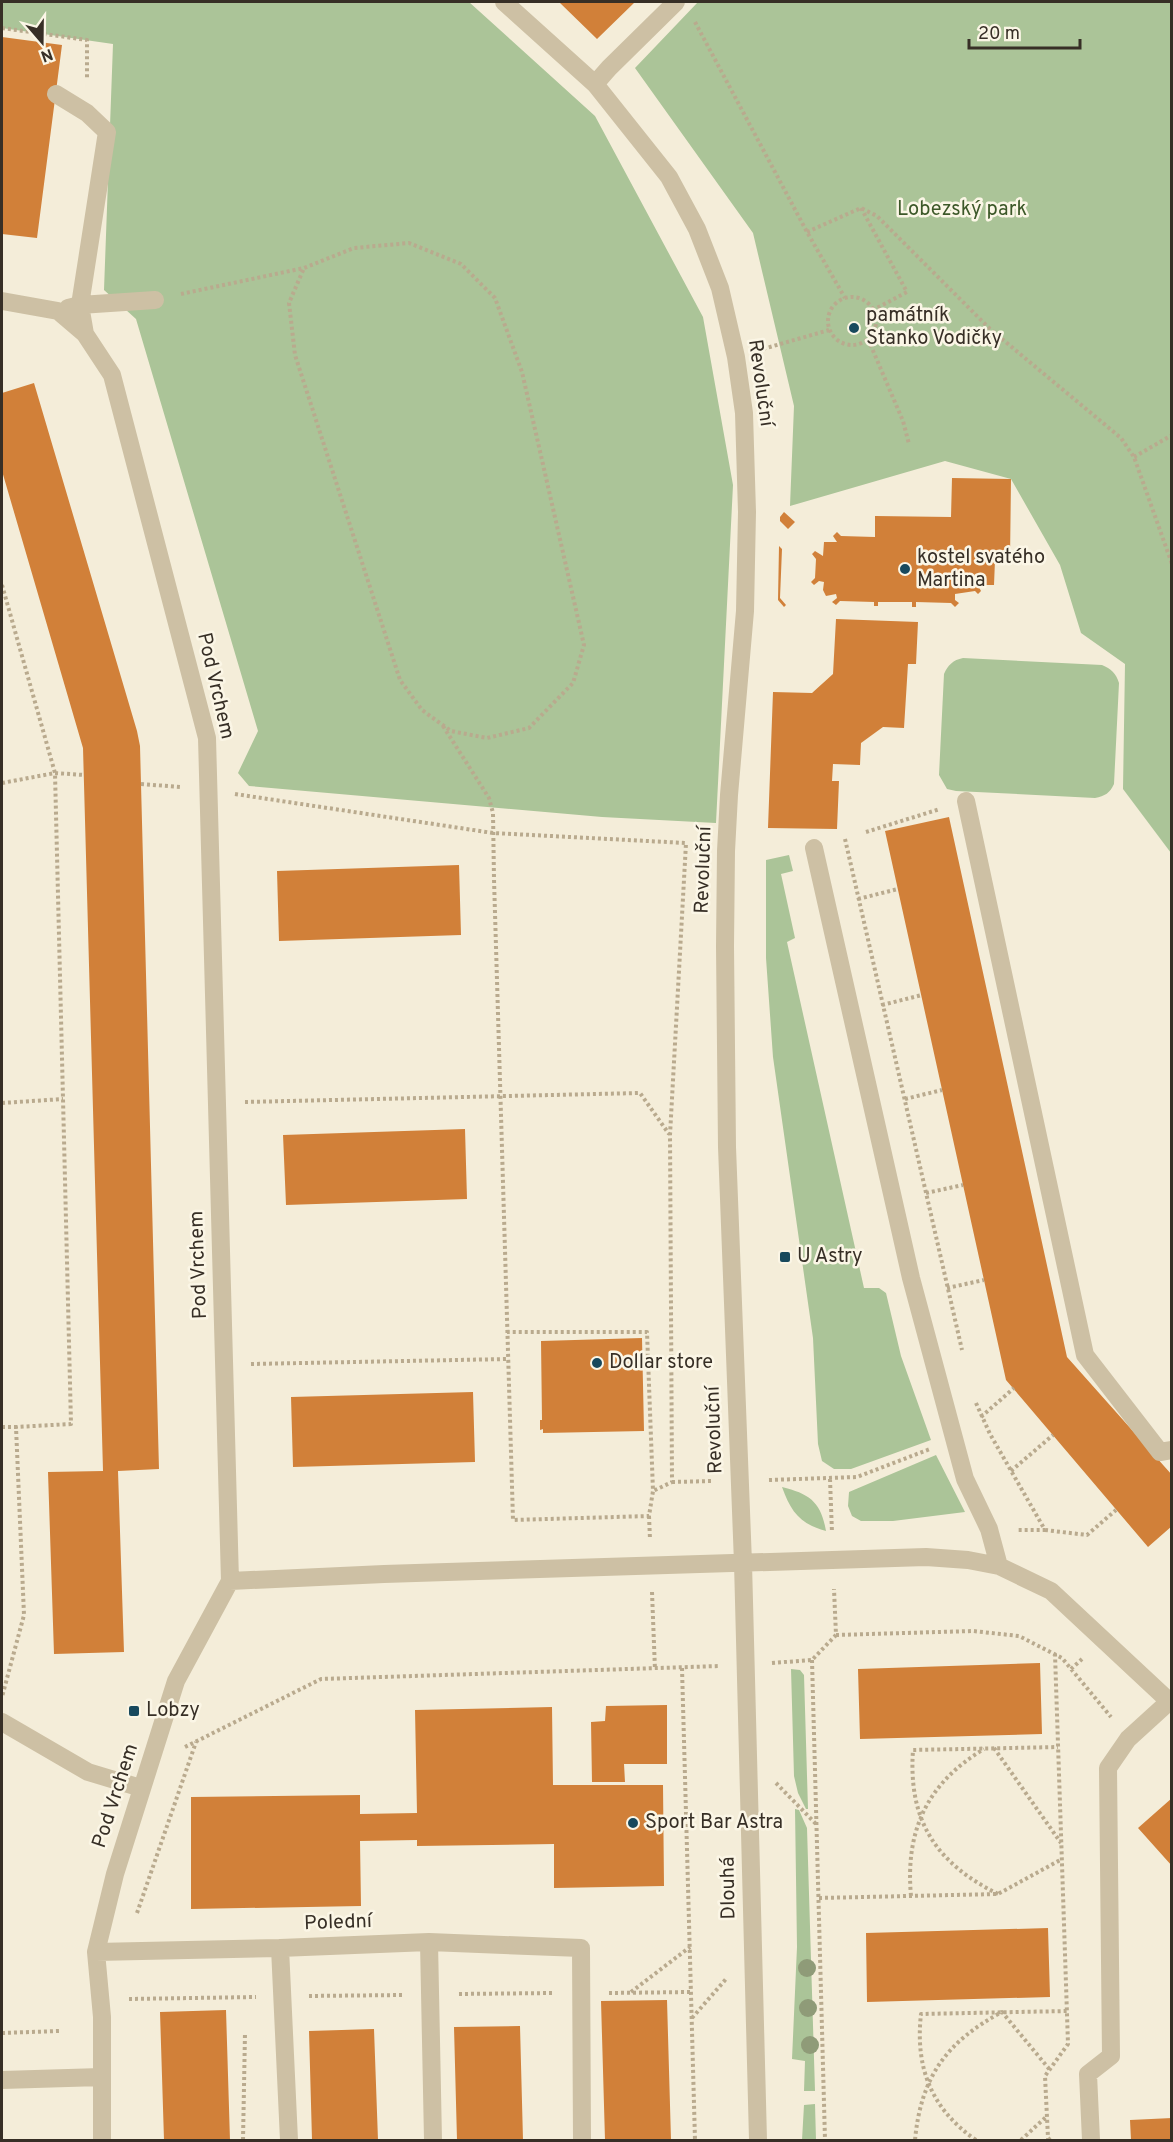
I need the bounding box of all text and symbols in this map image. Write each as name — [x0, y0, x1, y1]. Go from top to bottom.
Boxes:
north arrow — [12, 12, 72, 72]
scale bar — [969, 12, 1080, 50]
text: 20 m — [978, 23, 1020, 46]
text: N — [38, 43, 55, 66]
park label: Lobezský park — [897, 197, 1027, 223]
place label: památník Stanko Vodičky — [866, 303, 1002, 352]
marker: památník Stanko Vodičky — [847, 321, 861, 335]
street label: Revoluční — [741, 338, 779, 430]
place label: kostel svatého Martina — [917, 545, 1045, 594]
marker: kostel svatého Martina — [898, 562, 912, 576]
street label: Pod Vrchem — [190, 630, 240, 742]
street label: Revoluční — [689, 824, 719, 914]
street label: Pod Vrchem — [184, 1210, 214, 1320]
place label: U Astry — [797, 1244, 863, 1270]
marker: U Astry — [778, 1250, 792, 1264]
place label: Dollar store — [609, 1350, 713, 1376]
marker: Dollar store — [590, 1356, 604, 1370]
street label: Revoluční — [700, 1384, 730, 1474]
place label: Lobzy — [146, 1698, 200, 1724]
marker: Lobzy — [127, 1704, 141, 1718]
street label: Pod Vrchem — [87, 1740, 145, 1852]
place label: Sport Bar Astra — [645, 1810, 783, 1836]
marker: Sport Bar Astra — [626, 1816, 640, 1830]
street label: Dlouhá — [715, 1856, 743, 1920]
street label: Polední — [304, 1909, 374, 1937]

